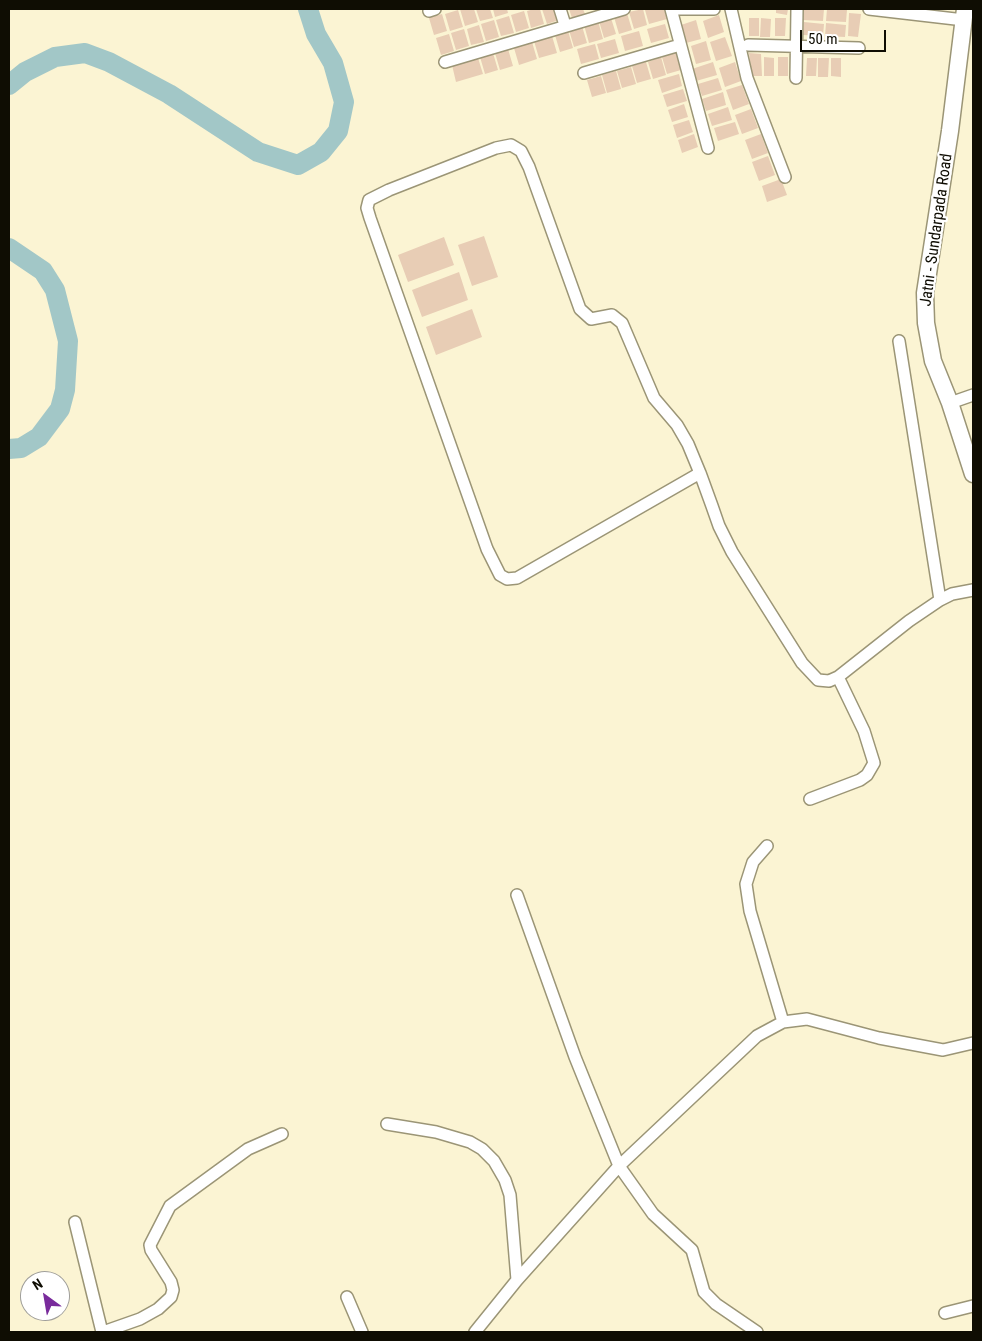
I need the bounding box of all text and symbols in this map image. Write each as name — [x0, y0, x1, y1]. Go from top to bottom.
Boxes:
scale bar — [802, 20, 888, 52]
text: 50 m — [808, 30, 838, 48]
street label: Jatni - Sundarpada Road — [917, 152, 957, 308]
north arrow — [20, 1271, 70, 1321]
text: N — [30, 1275, 45, 1293]

